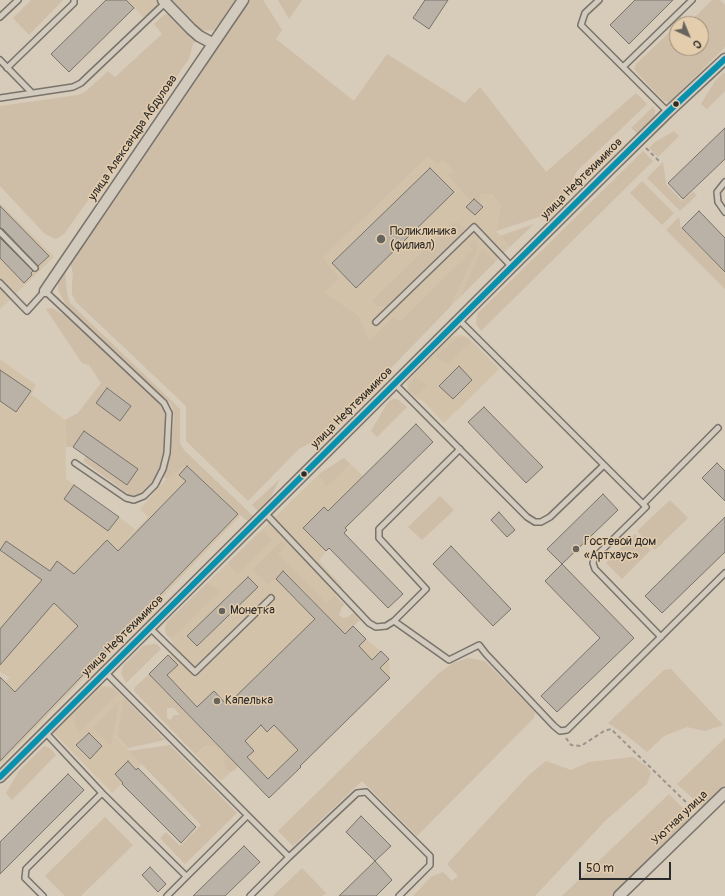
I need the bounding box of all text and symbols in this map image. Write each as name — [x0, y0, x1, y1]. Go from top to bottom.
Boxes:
north arrow — [669, 16, 709, 56]
text: С — [690, 37, 704, 51]
street label: улица Александра Абдулова — [85, 72, 181, 204]
unlabelled marker — [671, 99, 681, 109]
street label: улица Нефтехимиков — [538, 135, 626, 223]
place label: Поликлиника (филиал) — [390, 225, 456, 253]
marker: Поликлиника (филиал) — [375, 233, 387, 245]
street label: улица Нефтехимиков — [308, 364, 396, 452]
unlabelled marker — [299, 469, 309, 479]
place label: Гостевой дом «Артхаус» — [584, 535, 656, 563]
marker: Гостевой дом «Артхаус» — [571, 544, 581, 554]
street label: улица Нефтехимиков — [79, 592, 167, 680]
place label: Монетка — [230, 604, 275, 618]
marker: Монетка — [217, 606, 227, 616]
place label: Капелька — [225, 694, 273, 708]
marker: Капелька — [212, 696, 222, 706]
street label: Уютная улица — [649, 788, 711, 848]
scale bar — [581, 854, 673, 880]
text: 50 m — [586, 861, 614, 876]

